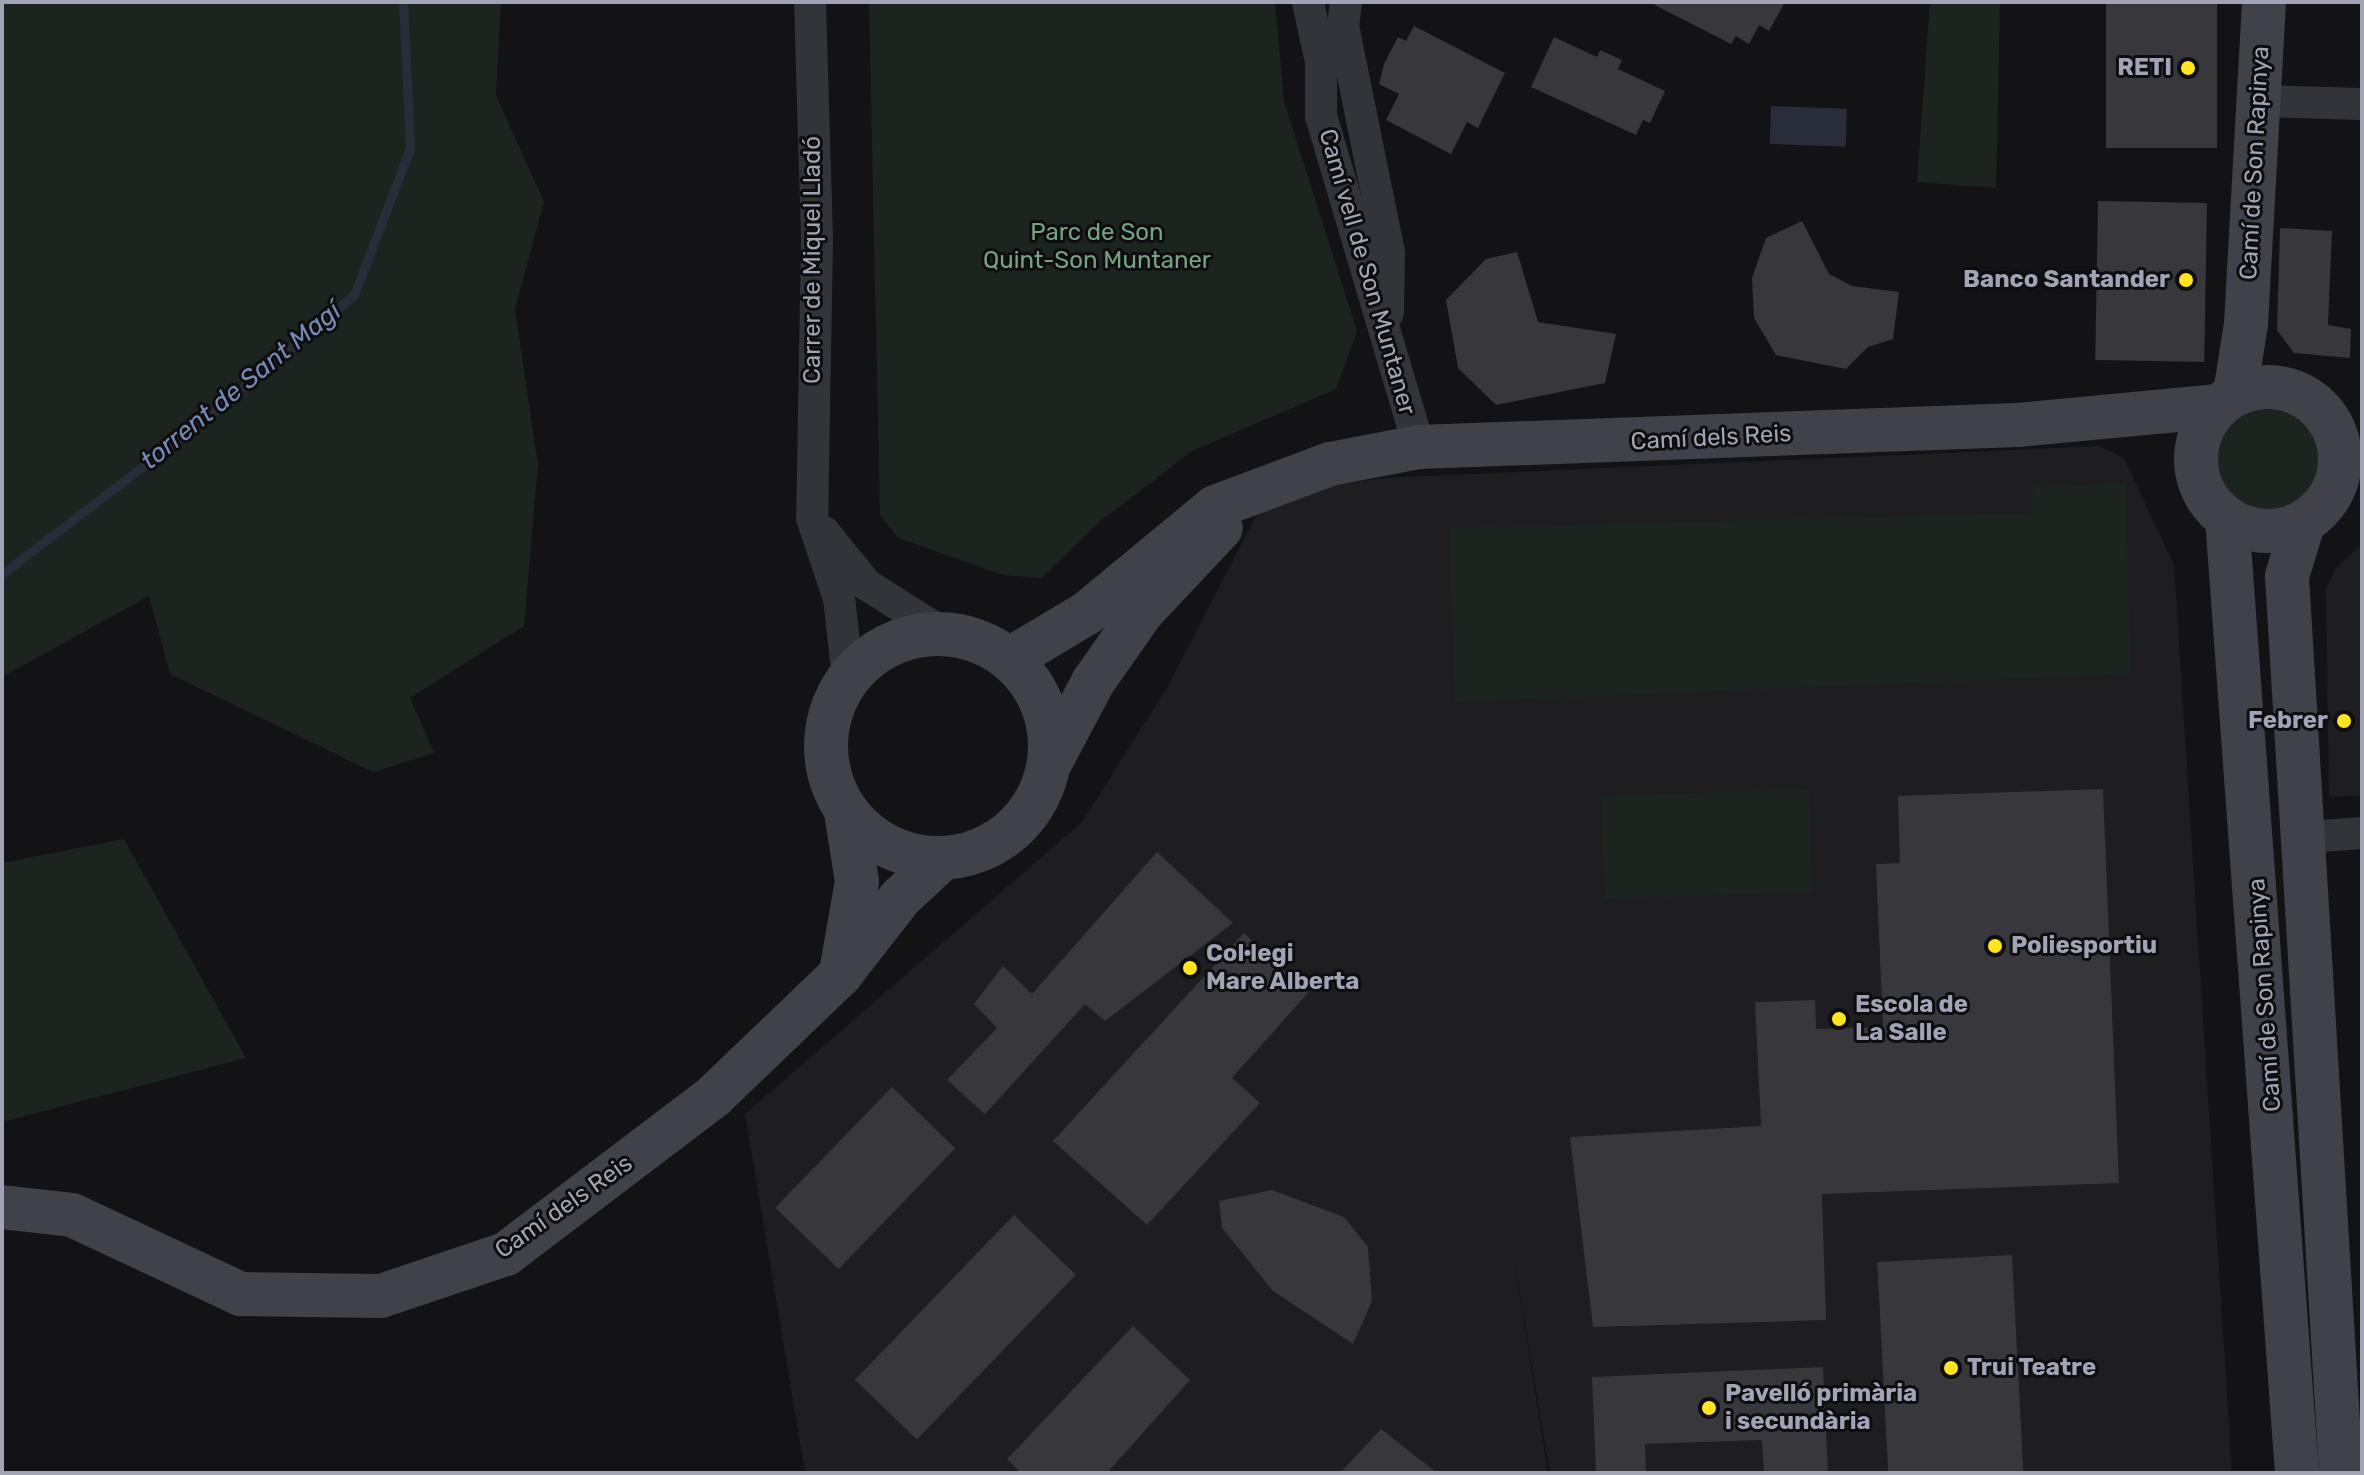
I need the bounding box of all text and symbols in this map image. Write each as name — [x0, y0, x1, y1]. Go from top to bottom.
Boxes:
street label: Camí de Son Rapinya — [2234, 45, 2276, 281]
place label: RETI — [2117, 54, 2172, 82]
marker: RETI — [2179, 59, 2197, 77]
street label: Camí vell de Son Muntaner — [1312, 126, 1422, 418]
street label: Carrer de Miquel Lladó — [799, 136, 827, 384]
park label: Parc de Son Quint-Son Muntaner — [983, 219, 1211, 275]
place label: Banco Santander — [1963, 266, 2170, 294]
marker: Banco Santander — [2177, 271, 2195, 289]
water label: torrent de Sant Magí — [135, 296, 347, 476]
street label: Camí dels Reis — [1630, 419, 1792, 457]
place label: Febrer — [2248, 707, 2328, 735]
marker: Febrer — [2335, 712, 2353, 730]
street label: Camí de Son Rapinya — [2242, 877, 2288, 1113]
place label: Poliesportiu — [2011, 932, 2157, 960]
marker: Poliesportiu — [1986, 937, 2004, 955]
place label: Col·legi Mare Alberta — [1206, 940, 1360, 996]
marker: Col·legi Mare Alberta — [1181, 959, 1199, 977]
place label: Escola de La Salle — [1855, 991, 1968, 1047]
marker: Escola de La Salle — [1830, 1010, 1848, 1028]
street label: Camí dels Reis — [490, 1149, 638, 1265]
place label: Trui Teatre — [1967, 1354, 2097, 1382]
marker: Trui Teatre — [1942, 1359, 1960, 1377]
place label: Pavelló primària i secundària — [1725, 1380, 1917, 1436]
marker: Pavelló primària i secundària — [1700, 1399, 1718, 1417]

